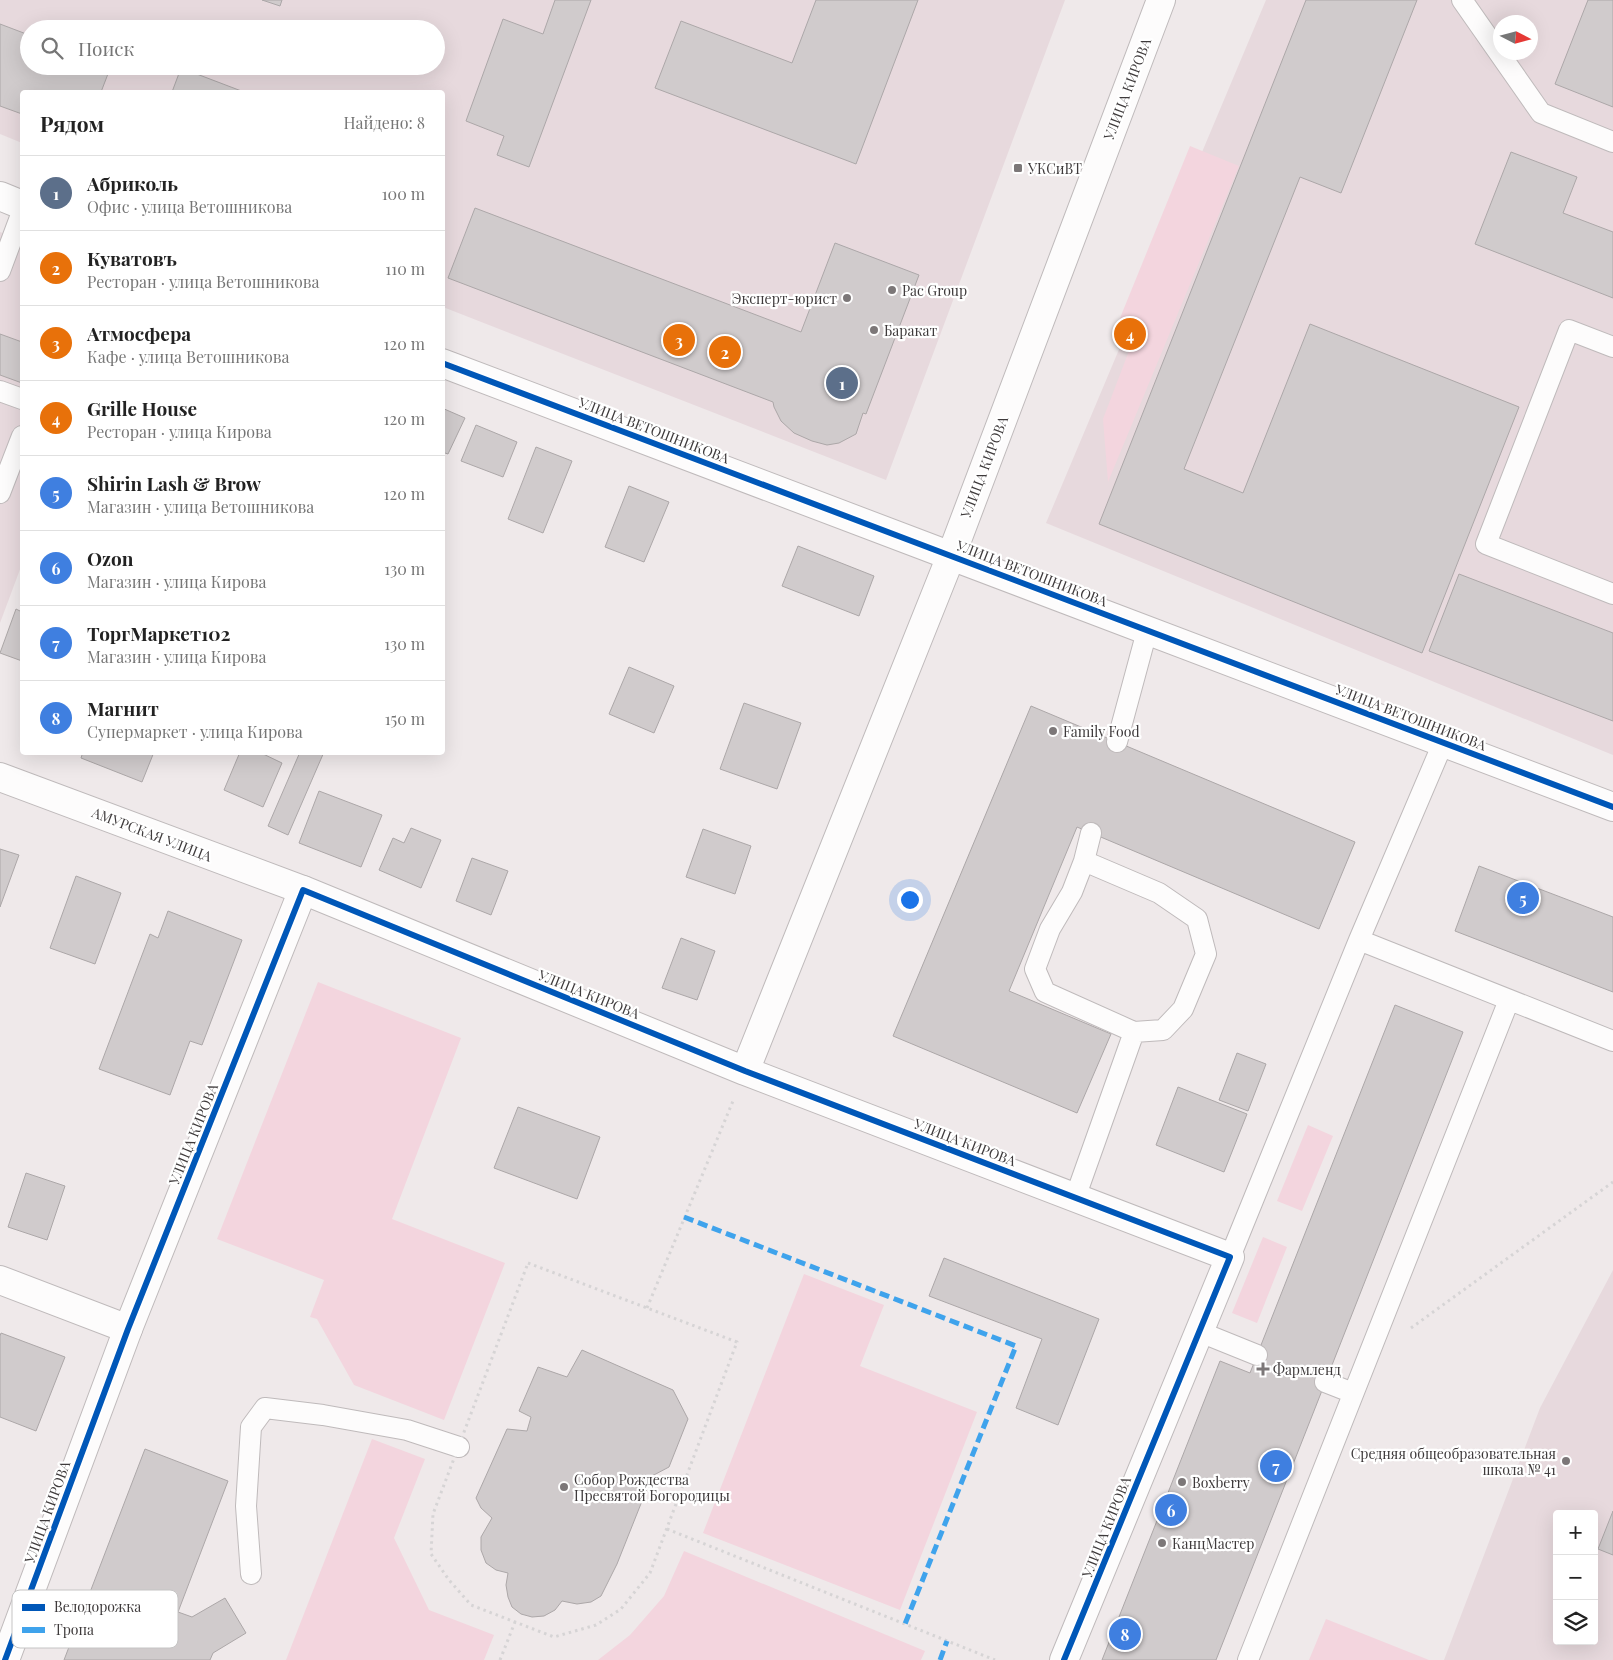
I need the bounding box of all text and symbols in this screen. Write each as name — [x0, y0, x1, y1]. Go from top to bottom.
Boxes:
north arrow — [1493, 15, 1538, 60]
search box — [20, 20, 445, 75]
icon: search — [38, 34, 66, 62]
text: Поиск — [78, 35, 134, 61]
street label: УЛИЦА КИРОВА — [1098, 35, 1155, 144]
text: Рядом — [40, 109, 104, 137]
text: Найдено: 8 — [343, 112, 425, 133]
place label: УКСиВТ — [1027, 159, 1082, 178]
marker: УКСиВТ — [1012, 162, 1024, 174]
text: Абриколь — [87, 170, 178, 196]
text: 1 — [53, 183, 59, 204]
text: 100 m — [382, 183, 425, 204]
text: Офис · улица Ветошникова — [87, 196, 292, 217]
text: Куватовъ — [87, 245, 177, 271]
text: 2 — [52, 258, 60, 279]
text: 110 m — [385, 258, 425, 279]
text: Ресторан · улица Ветошникова — [87, 271, 319, 292]
place label: Pac Group — [902, 281, 967, 300]
marker: Pac Group — [886, 284, 898, 296]
place label: Эксперт-юрист — [732, 289, 837, 308]
marker: Эксперт-юрист — [841, 292, 853, 304]
pin: 4 — [1114, 315, 1146, 353]
text: Атмосфера — [87, 320, 191, 346]
pin: 3 — [663, 321, 695, 359]
place label: Баракат — [884, 321, 937, 340]
marker: Баракат — [868, 324, 880, 336]
text: 3 — [52, 333, 60, 354]
text: 120 m — [384, 333, 425, 354]
pin: 2 — [709, 333, 741, 371]
text: Кафе · улица Ветошникова — [87, 346, 289, 367]
pin: 1 — [826, 364, 858, 402]
street label: УЛИЦА ВЕТОШНИКОВА — [575, 392, 732, 468]
text: Grille House — [87, 395, 197, 421]
text: 4 — [52, 408, 60, 429]
text: 120 m — [384, 408, 425, 429]
street label: УЛИЦА КИРОВА — [955, 413, 1012, 522]
text: Ресторан · улица Кирова — [87, 421, 272, 442]
text: Shirin Lash & Brow — [87, 470, 261, 496]
text: 5 — [52, 483, 60, 504]
text: 120 m — [384, 483, 425, 504]
text: Магазин · улица Ветошникова — [87, 496, 314, 517]
street label: УЛИЦА ВЕТОШНИКОВА — [953, 535, 1110, 611]
text: Ozon — [87, 545, 133, 571]
text: 6 — [52, 558, 60, 579]
text: 130 m — [384, 558, 425, 579]
text: Магазин · улица Кирова — [87, 571, 267, 592]
text: ТоргМаркет102 — [87, 620, 230, 646]
text: 7 — [52, 633, 60, 654]
text: 130 m — [384, 633, 425, 654]
text: Магазин · улица Кирова — [87, 646, 267, 667]
street label: УЛИЦА ВЕТОШНИКОВА — [1332, 679, 1489, 755]
text: Магнит — [87, 695, 159, 721]
text: 8 — [52, 708, 60, 729]
text: 150 m — [385, 708, 425, 729]
text: Супермаркет · улица Кирова — [87, 721, 303, 742]
place label: Family Food — [1063, 722, 1140, 741]
marker: Family Food — [1047, 725, 1059, 737]
street label: АМУРСКАЯ УЛИЦА — [88, 802, 215, 866]
pin: 5 — [1507, 879, 1539, 917]
your location — [897, 887, 923, 913]
street label: УЛИЦА КИРОВА — [535, 965, 643, 1023]
street label: УЛИЦА КИРОВА — [164, 1080, 222, 1188]
street label: УЛИЦА КИРОВА — [910, 1113, 1019, 1170]
place label: Фармленд — [1273, 1360, 1341, 1379]
marker: Фармленд — [1257, 1363, 1269, 1375]
place label: Средняя общеобразовательная школа № 41 — [1351, 1444, 1556, 1479]
pin: 7 — [1260, 1447, 1292, 1485]
marker: Средняя общеобразовательная школа № 41 — [1560, 1455, 1572, 1467]
street label: УЛИЦА КИРОВА — [19, 1458, 74, 1567]
place label: Собор Рождества Пресвятой Богородицы — [574, 1470, 730, 1505]
street label: УЛИЦА КИРОВА — [1077, 1473, 1135, 1581]
place label: Boxberry — [1192, 1473, 1250, 1492]
marker: Boxberry — [1176, 1476, 1188, 1488]
marker: Собор Рождества Пресвятой Богородицы — [558, 1481, 570, 1493]
pin: 6 — [1155, 1491, 1187, 1529]
map controls — [1553, 1510, 1598, 1645]
button: + — [1553, 1510, 1598, 1555]
place label: КанцМастер — [1172, 1534, 1255, 1553]
marker: КанцМастер — [1156, 1537, 1168, 1549]
button: − — [1553, 1555, 1598, 1600]
legend — [12, 1590, 178, 1648]
text: Велодорожка — [54, 1597, 141, 1616]
button: layers — [1553, 1600, 1598, 1645]
pin: 8 — [1109, 1615, 1141, 1653]
text: Тропа — [54, 1620, 94, 1639]

